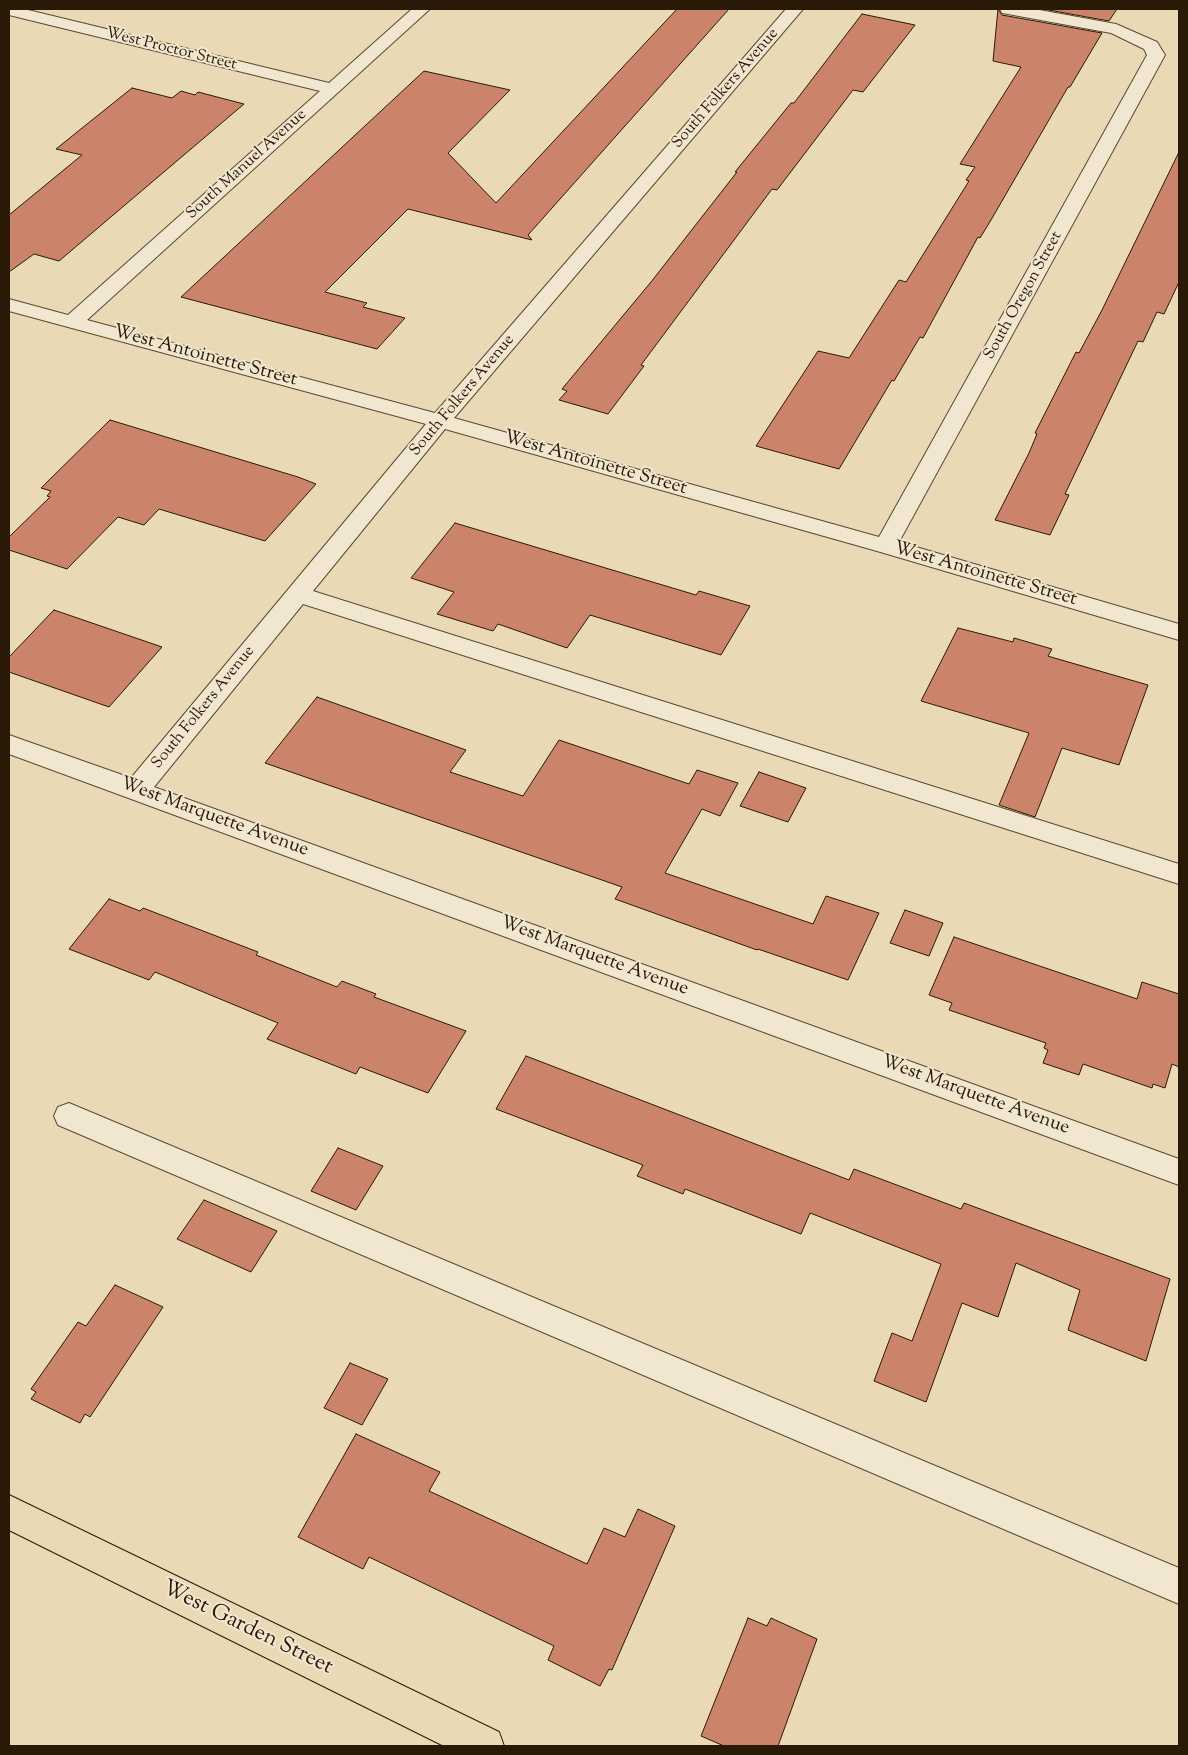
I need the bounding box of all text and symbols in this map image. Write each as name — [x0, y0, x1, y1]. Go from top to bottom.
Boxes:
street label: West Proctor Street — [103, 24, 239, 76]
street label: South Folkers Avenue — [669, 25, 783, 153]
street label: South Manuel Avenue — [183, 106, 311, 224]
street label: South Oregon Street — [981, 229, 1067, 363]
street label: West Antoinette Street — [110, 321, 300, 393]
street label: South Folkers Avenue — [407, 331, 519, 461]
street label: West Antoinette Street — [501, 427, 689, 501]
street label: West Antoinette Street — [891, 538, 1079, 612]
street label: South Folkers Avenue — [148, 643, 260, 773]
street label: West Marquette Avenue — [117, 773, 311, 863]
street label: West Marquette Avenue — [497, 912, 691, 1002]
street label: West Marquette Avenue — [878, 1051, 1072, 1141]
street label: West Garden Street — [157, 1576, 337, 1682]

